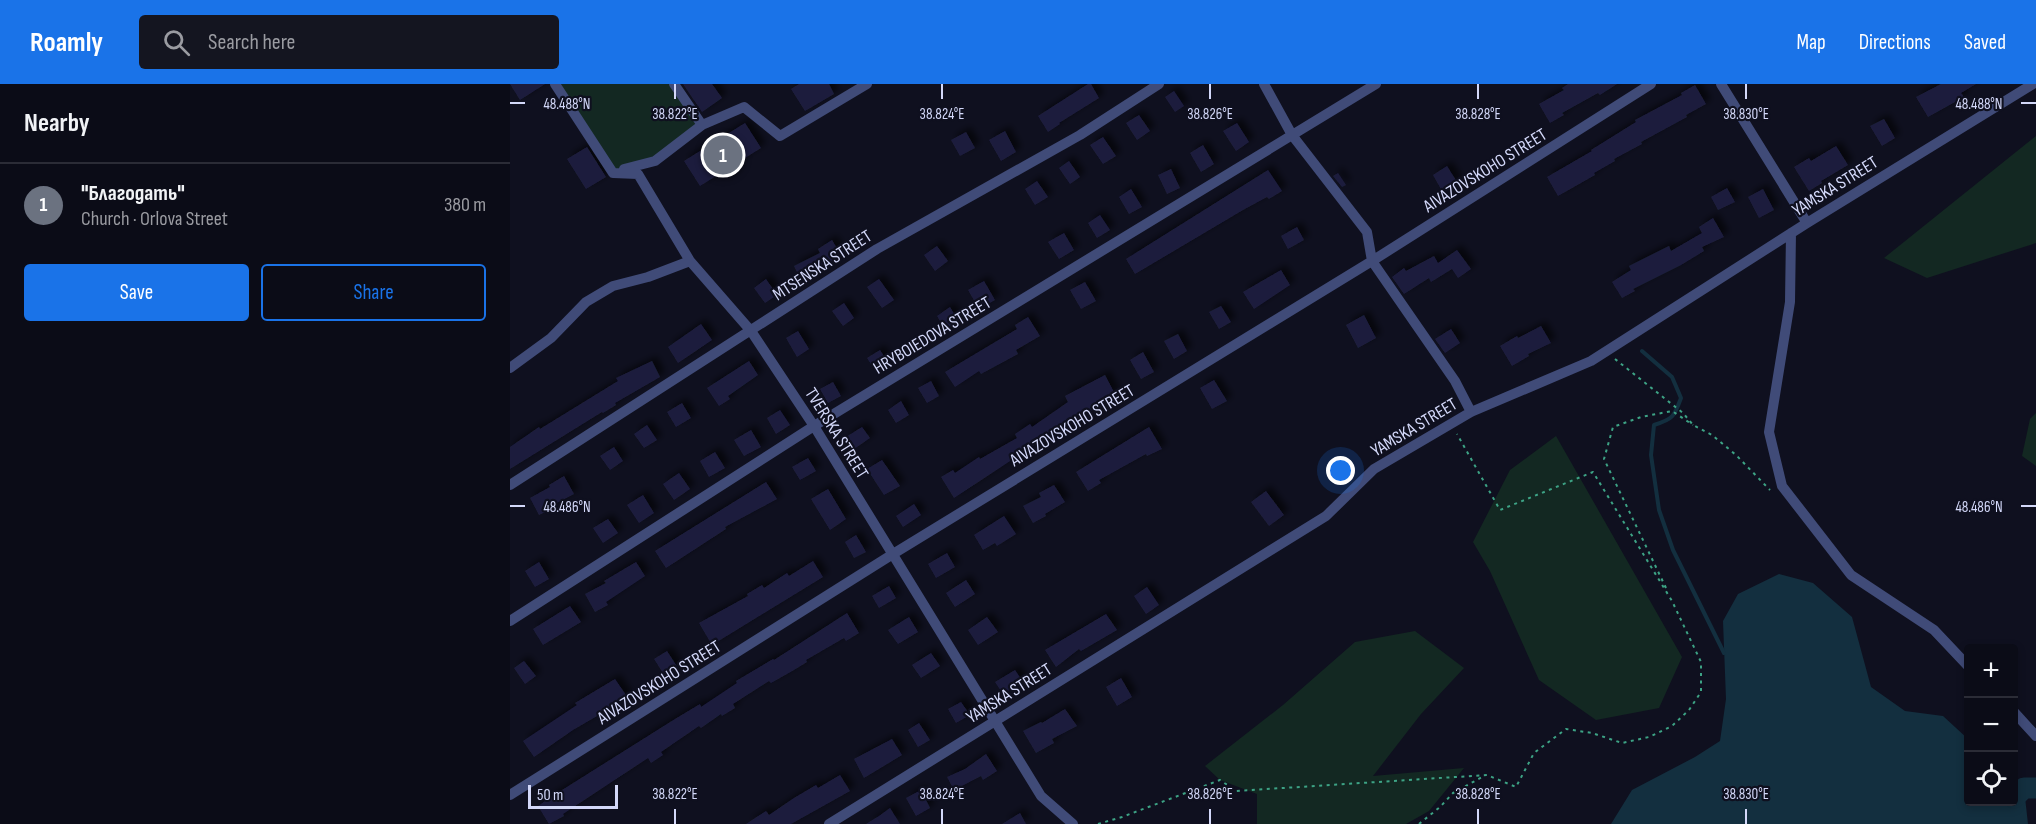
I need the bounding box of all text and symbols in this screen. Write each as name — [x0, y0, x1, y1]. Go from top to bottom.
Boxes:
search box — [139, 15, 559, 69]
text: Roamly — [30, 26, 103, 59]
icon: search — [160, 26, 193, 59]
text: Search here — [208, 29, 295, 56]
text: Map — [1796, 30, 1826, 55]
text: Directions — [1859, 30, 1931, 55]
text: Saved — [1964, 30, 2006, 55]
text: 48.488°N — [544, 95, 590, 114]
text: 48.488°N — [1956, 95, 2002, 114]
text: 38.822°E — [652, 105, 698, 124]
text: 38.824°E — [920, 105, 964, 124]
text: 38.826°E — [1187, 105, 1233, 124]
text: 38.828°E — [1455, 105, 1501, 124]
text: 38.830°E — [1723, 105, 1769, 124]
text: Nearby — [24, 108, 90, 139]
street label: AIVAZOVSKOHO STREET — [1419, 124, 1551, 217]
pin: 1 — [704, 132, 742, 178]
street label: YAMSKA STREET — [1789, 152, 1882, 221]
text: "Благодать" — [81, 180, 185, 207]
text: 1 — [40, 193, 47, 217]
text: 380 m — [444, 193, 486, 217]
text: Church · Orlova Street — [81, 207, 228, 231]
street label: MTSENSKA STREET — [769, 226, 876, 305]
button: Save — [24, 264, 249, 321]
button: Share — [261, 264, 486, 321]
street label: HRYBOIEDOVA STREET — [870, 292, 995, 379]
street label: AIVAZOVSKOHO STREET — [1005, 380, 1138, 471]
street label: TVERSKA STREET — [800, 384, 873, 483]
street label: YAMSKA STREET — [1367, 393, 1461, 461]
your location — [1326, 456, 1355, 485]
text: 48.486°N — [543, 498, 591, 517]
text: 48.486°N — [1955, 498, 2003, 517]
street label: AIVAZOVSKOHO STREET — [593, 636, 725, 729]
map controls — [1964, 644, 2018, 806]
button: + — [1964, 644, 2018, 698]
street label: YAMSKA STREET — [963, 659, 1056, 728]
button: − — [1964, 698, 2018, 752]
button: locate — [1964, 752, 2018, 806]
scale bar — [528, 782, 618, 810]
text: 38.822°E — [652, 785, 698, 804]
text: 38.824°E — [920, 785, 964, 804]
text: 38.826°E — [1187, 785, 1233, 804]
text: 38.828°E — [1455, 785, 1501, 804]
text: 38.830°E — [1723, 785, 1769, 804]
text: 50 m — [537, 786, 563, 805]

